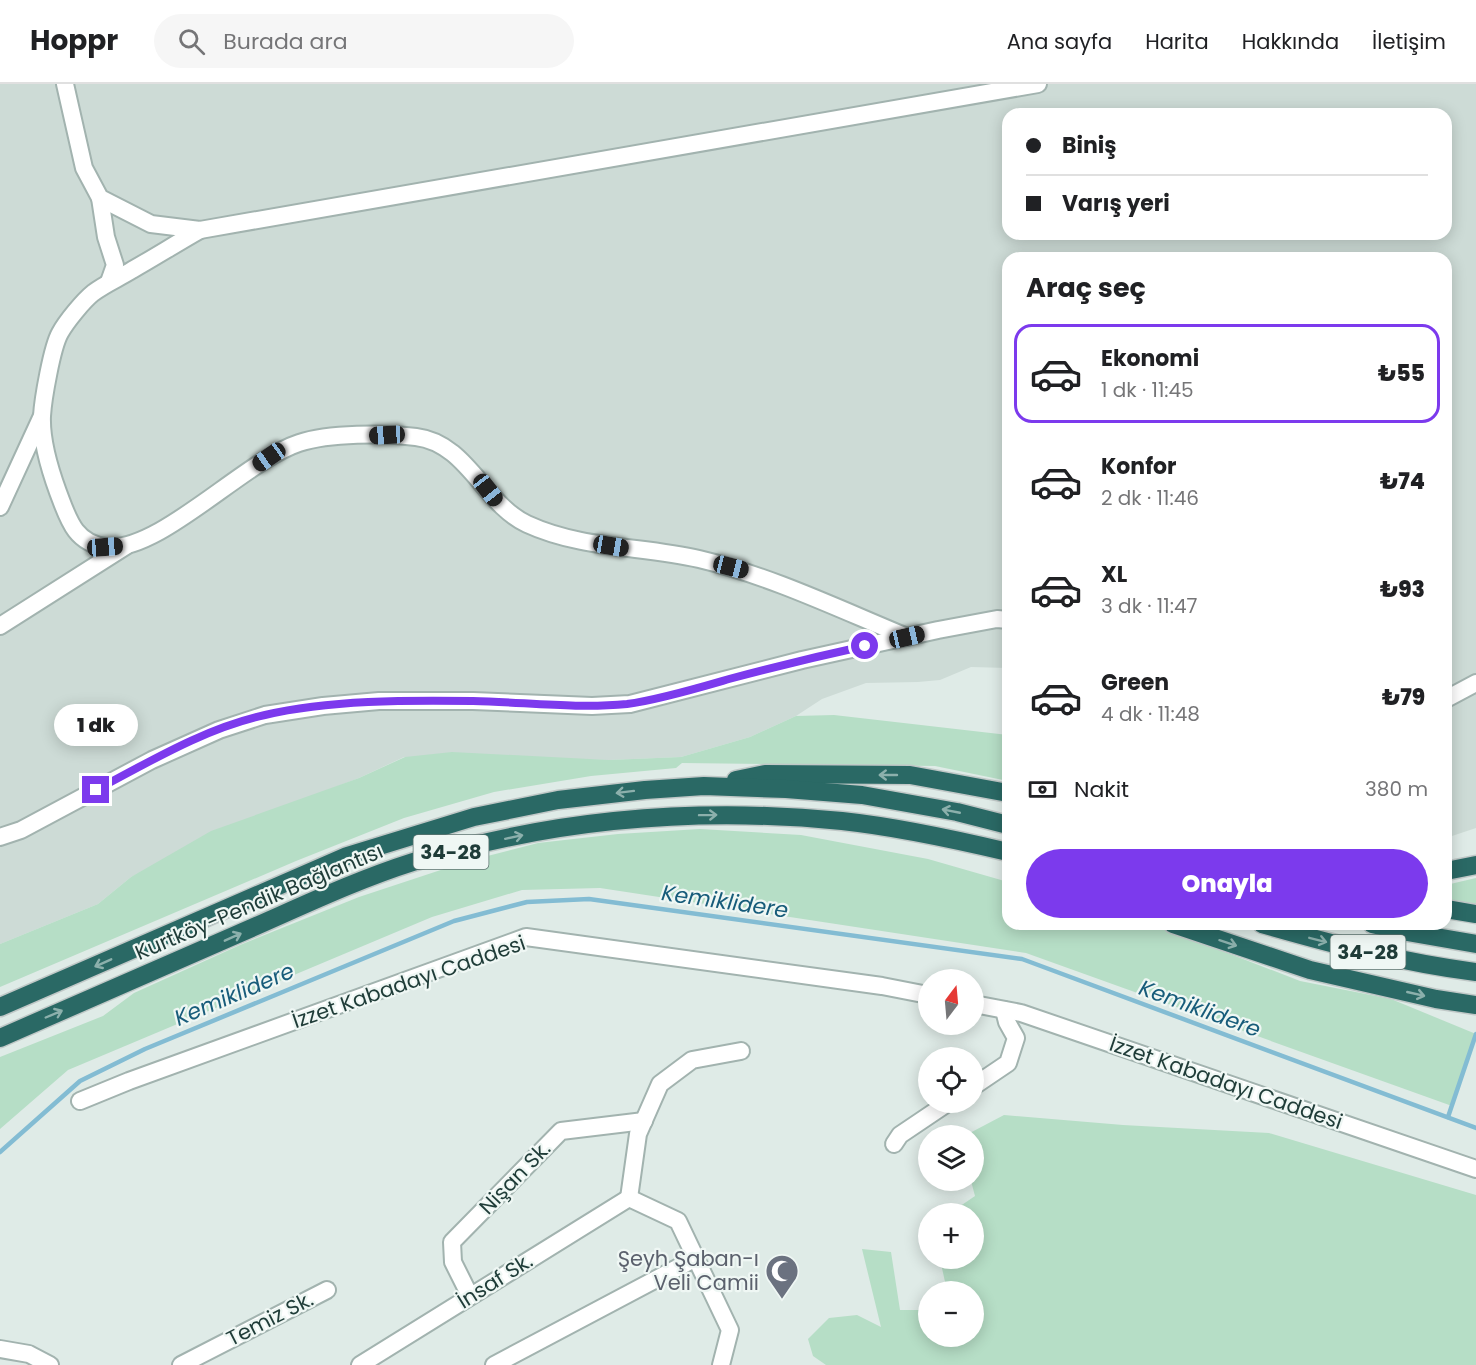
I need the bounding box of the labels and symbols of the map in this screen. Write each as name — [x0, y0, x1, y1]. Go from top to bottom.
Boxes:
car — [369, 425, 405, 445]
car — [249, 439, 289, 475]
car — [470, 470, 506, 510]
car — [592, 534, 630, 558]
car — [86, 537, 124, 557]
car — [711, 554, 751, 580]
car — [887, 624, 927, 650]
route start — [851, 632, 878, 659]
callout: 1 dk — [54, 703, 138, 745]
one-way arrow — [879, 769, 899, 781]
route end — [82, 776, 109, 803]
one-way arrow — [615, 787, 635, 798]
one-way arrow — [942, 805, 962, 816]
one-way arrow — [697, 810, 717, 821]
one-way arrow — [505, 830, 524, 842]
road number: 34-28 — [414, 835, 488, 869]
street label: Kurtköy-Pendik Bağlantısı — [130, 836, 387, 967]
water label: Kemiklidere — [660, 877, 790, 926]
street label: İzzet Kabadayı Caddesi — [288, 928, 529, 1035]
one-way arrow — [223, 930, 241, 942]
one-way arrow — [1309, 934, 1328, 946]
road number: 34-28 — [1330, 935, 1406, 969]
one-way arrow — [1218, 938, 1237, 949]
water label: Kemiklidere — [169, 955, 299, 1034]
one-way arrow — [94, 957, 112, 969]
north arrow — [918, 969, 984, 1035]
water label: Kemiklidere — [1135, 972, 1265, 1045]
one-way arrow — [1406, 989, 1425, 1000]
one-way arrow — [44, 1008, 62, 1019]
street label: İzzet Kabadayı Caddesi — [1106, 1029, 1347, 1136]
street label: Nişan Sk. — [472, 1135, 557, 1221]
place label: Şeyh Şaban-ı Veli Camii — [618, 1244, 759, 1297]
street label: İnsaf Sk. — [451, 1246, 538, 1315]
mosque icon: Şeyh Şaban-ı Veli Camii — [764, 1253, 800, 1300]
street label: Temiz Sk. — [221, 1284, 318, 1353]

